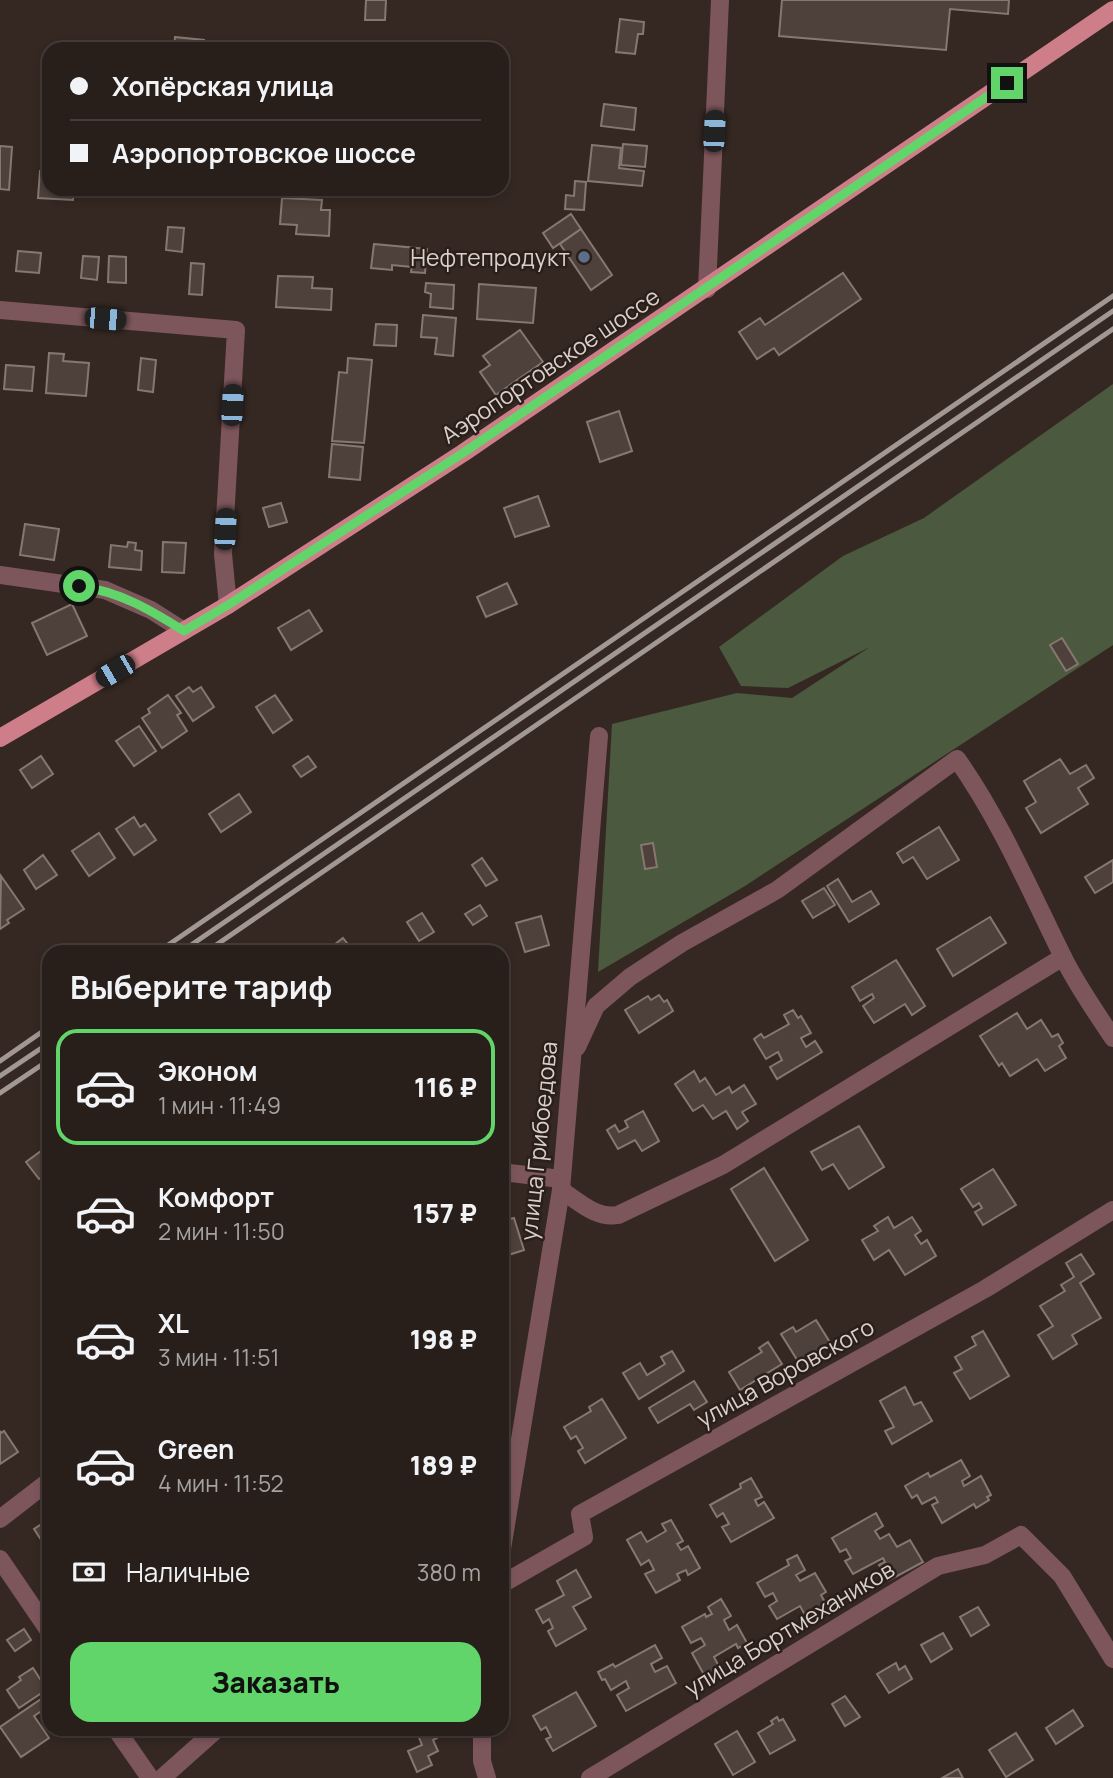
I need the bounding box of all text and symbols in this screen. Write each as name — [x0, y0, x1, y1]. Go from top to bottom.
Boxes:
route end — [991, 67, 1023, 99]
text: Хопёрская улица — [112, 68, 334, 104]
car — [703, 109, 726, 153]
text: Аэропортовское шоссе — [112, 135, 416, 171]
place label: Нефтепродукт — [410, 241, 570, 273]
marker: Нефтепродукт — [576, 249, 592, 265]
street label: Аэропортовское шоссе — [434, 280, 666, 450]
car — [84, 307, 127, 331]
car — [221, 383, 244, 427]
car — [214, 507, 237, 551]
route start — [63, 570, 95, 602]
car — [92, 651, 139, 691]
text: Выберите тариф — [70, 965, 332, 1009]
street label: улица Грибоедова — [512, 1040, 564, 1242]
text: Эконом — [158, 1053, 258, 1089]
icon: car — [74, 1056, 137, 1119]
text: 116 ₽ — [414, 1069, 477, 1105]
text: 1 мин · 11:49 — [158, 1089, 281, 1121]
text: Комфорт — [158, 1179, 274, 1215]
icon: car — [74, 1182, 137, 1245]
text: 157 ₽ — [413, 1195, 477, 1231]
text: 2 мин · 11:50 — [158, 1215, 285, 1247]
text: XL — [158, 1305, 189, 1341]
icon: car — [74, 1308, 137, 1371]
street label: улица Воровского — [690, 1310, 880, 1434]
text: 198 ₽ — [410, 1321, 477, 1357]
text: 3 мин · 11:51 — [158, 1341, 279, 1373]
text: Green — [158, 1431, 234, 1467]
icon: car — [74, 1434, 137, 1497]
text: 189 ₽ — [410, 1447, 477, 1483]
text: 4 мин · 11:52 — [158, 1467, 284, 1499]
icon: cash — [70, 1553, 108, 1591]
street label: улица Бортмехаников — [678, 1553, 900, 1703]
text: Наличные — [126, 1554, 250, 1590]
text: 380 m — [417, 1556, 481, 1588]
button: Заказать — [70, 1642, 481, 1722]

